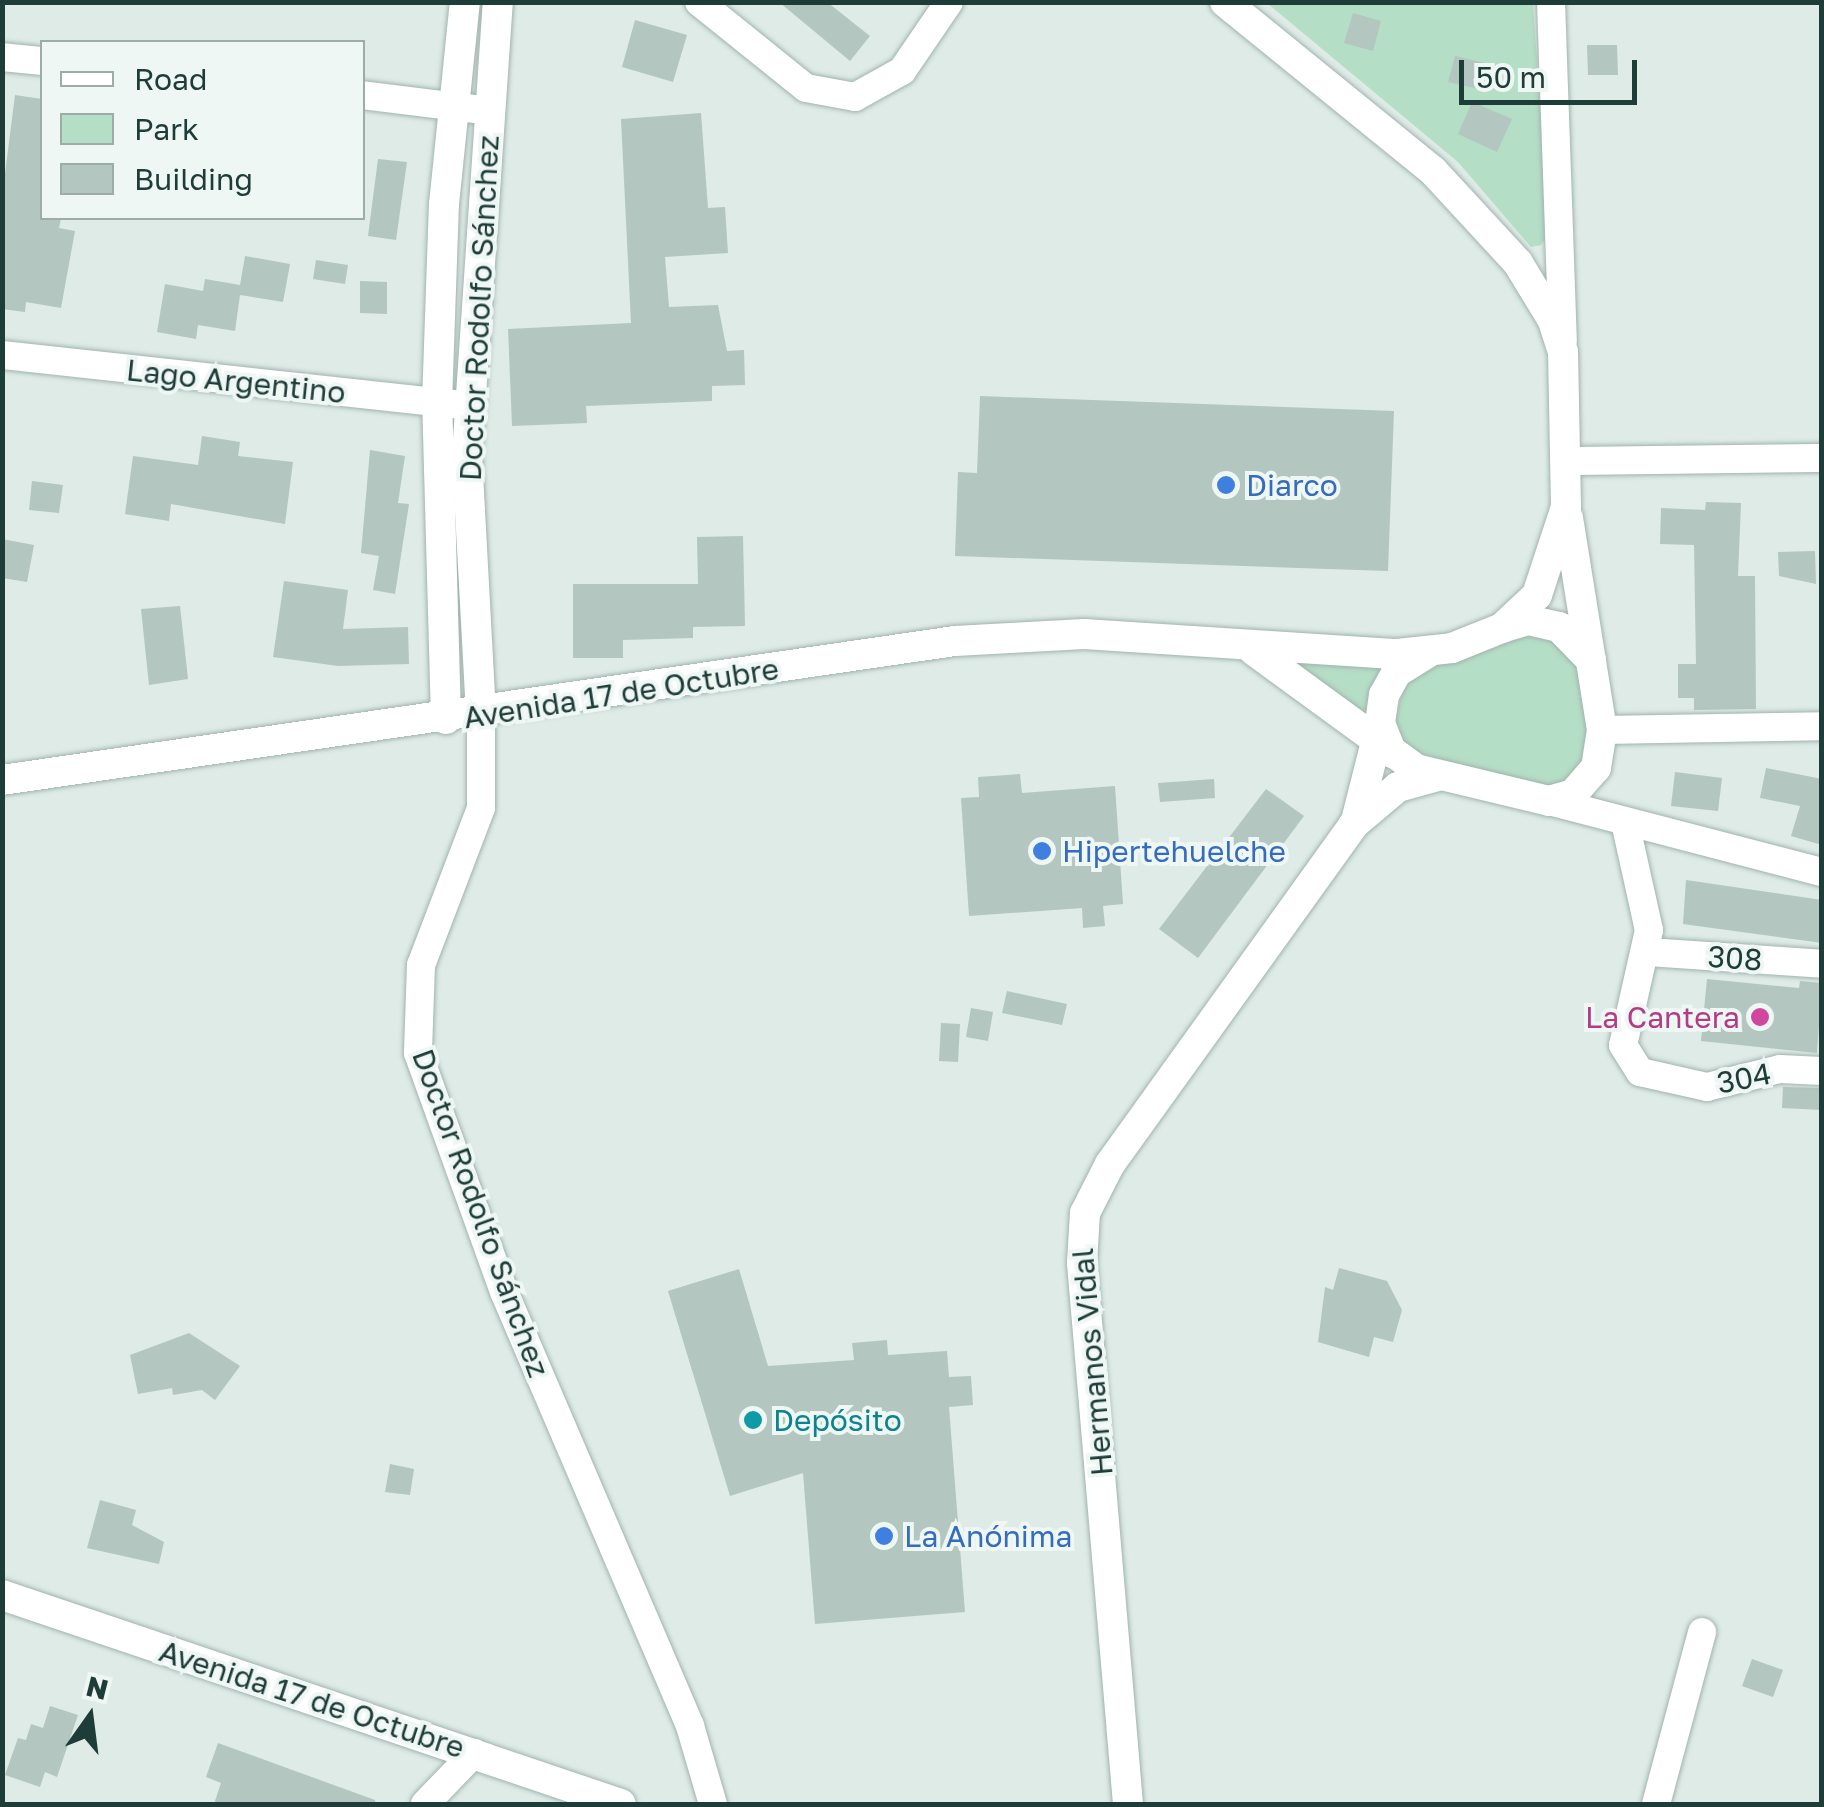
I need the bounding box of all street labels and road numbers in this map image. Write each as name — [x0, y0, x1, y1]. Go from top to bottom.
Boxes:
street label: Doctor Rodolfo Sánchez — [452, 134, 506, 482]
street label: Lago Argentino — [125, 352, 347, 410]
street label: Avenida 17 de Octubre — [461, 650, 781, 736]
street label: 308 — [1707, 938, 1763, 978]
street label: Doctor Rodolfo Sánchez — [405, 1044, 557, 1382]
street label: 304 — [1714, 1055, 1774, 1101]
street label: Hermanos Vidal — [1064, 1247, 1120, 1477]
street label: Avenida 17 de Octubre — [155, 1633, 469, 1765]

